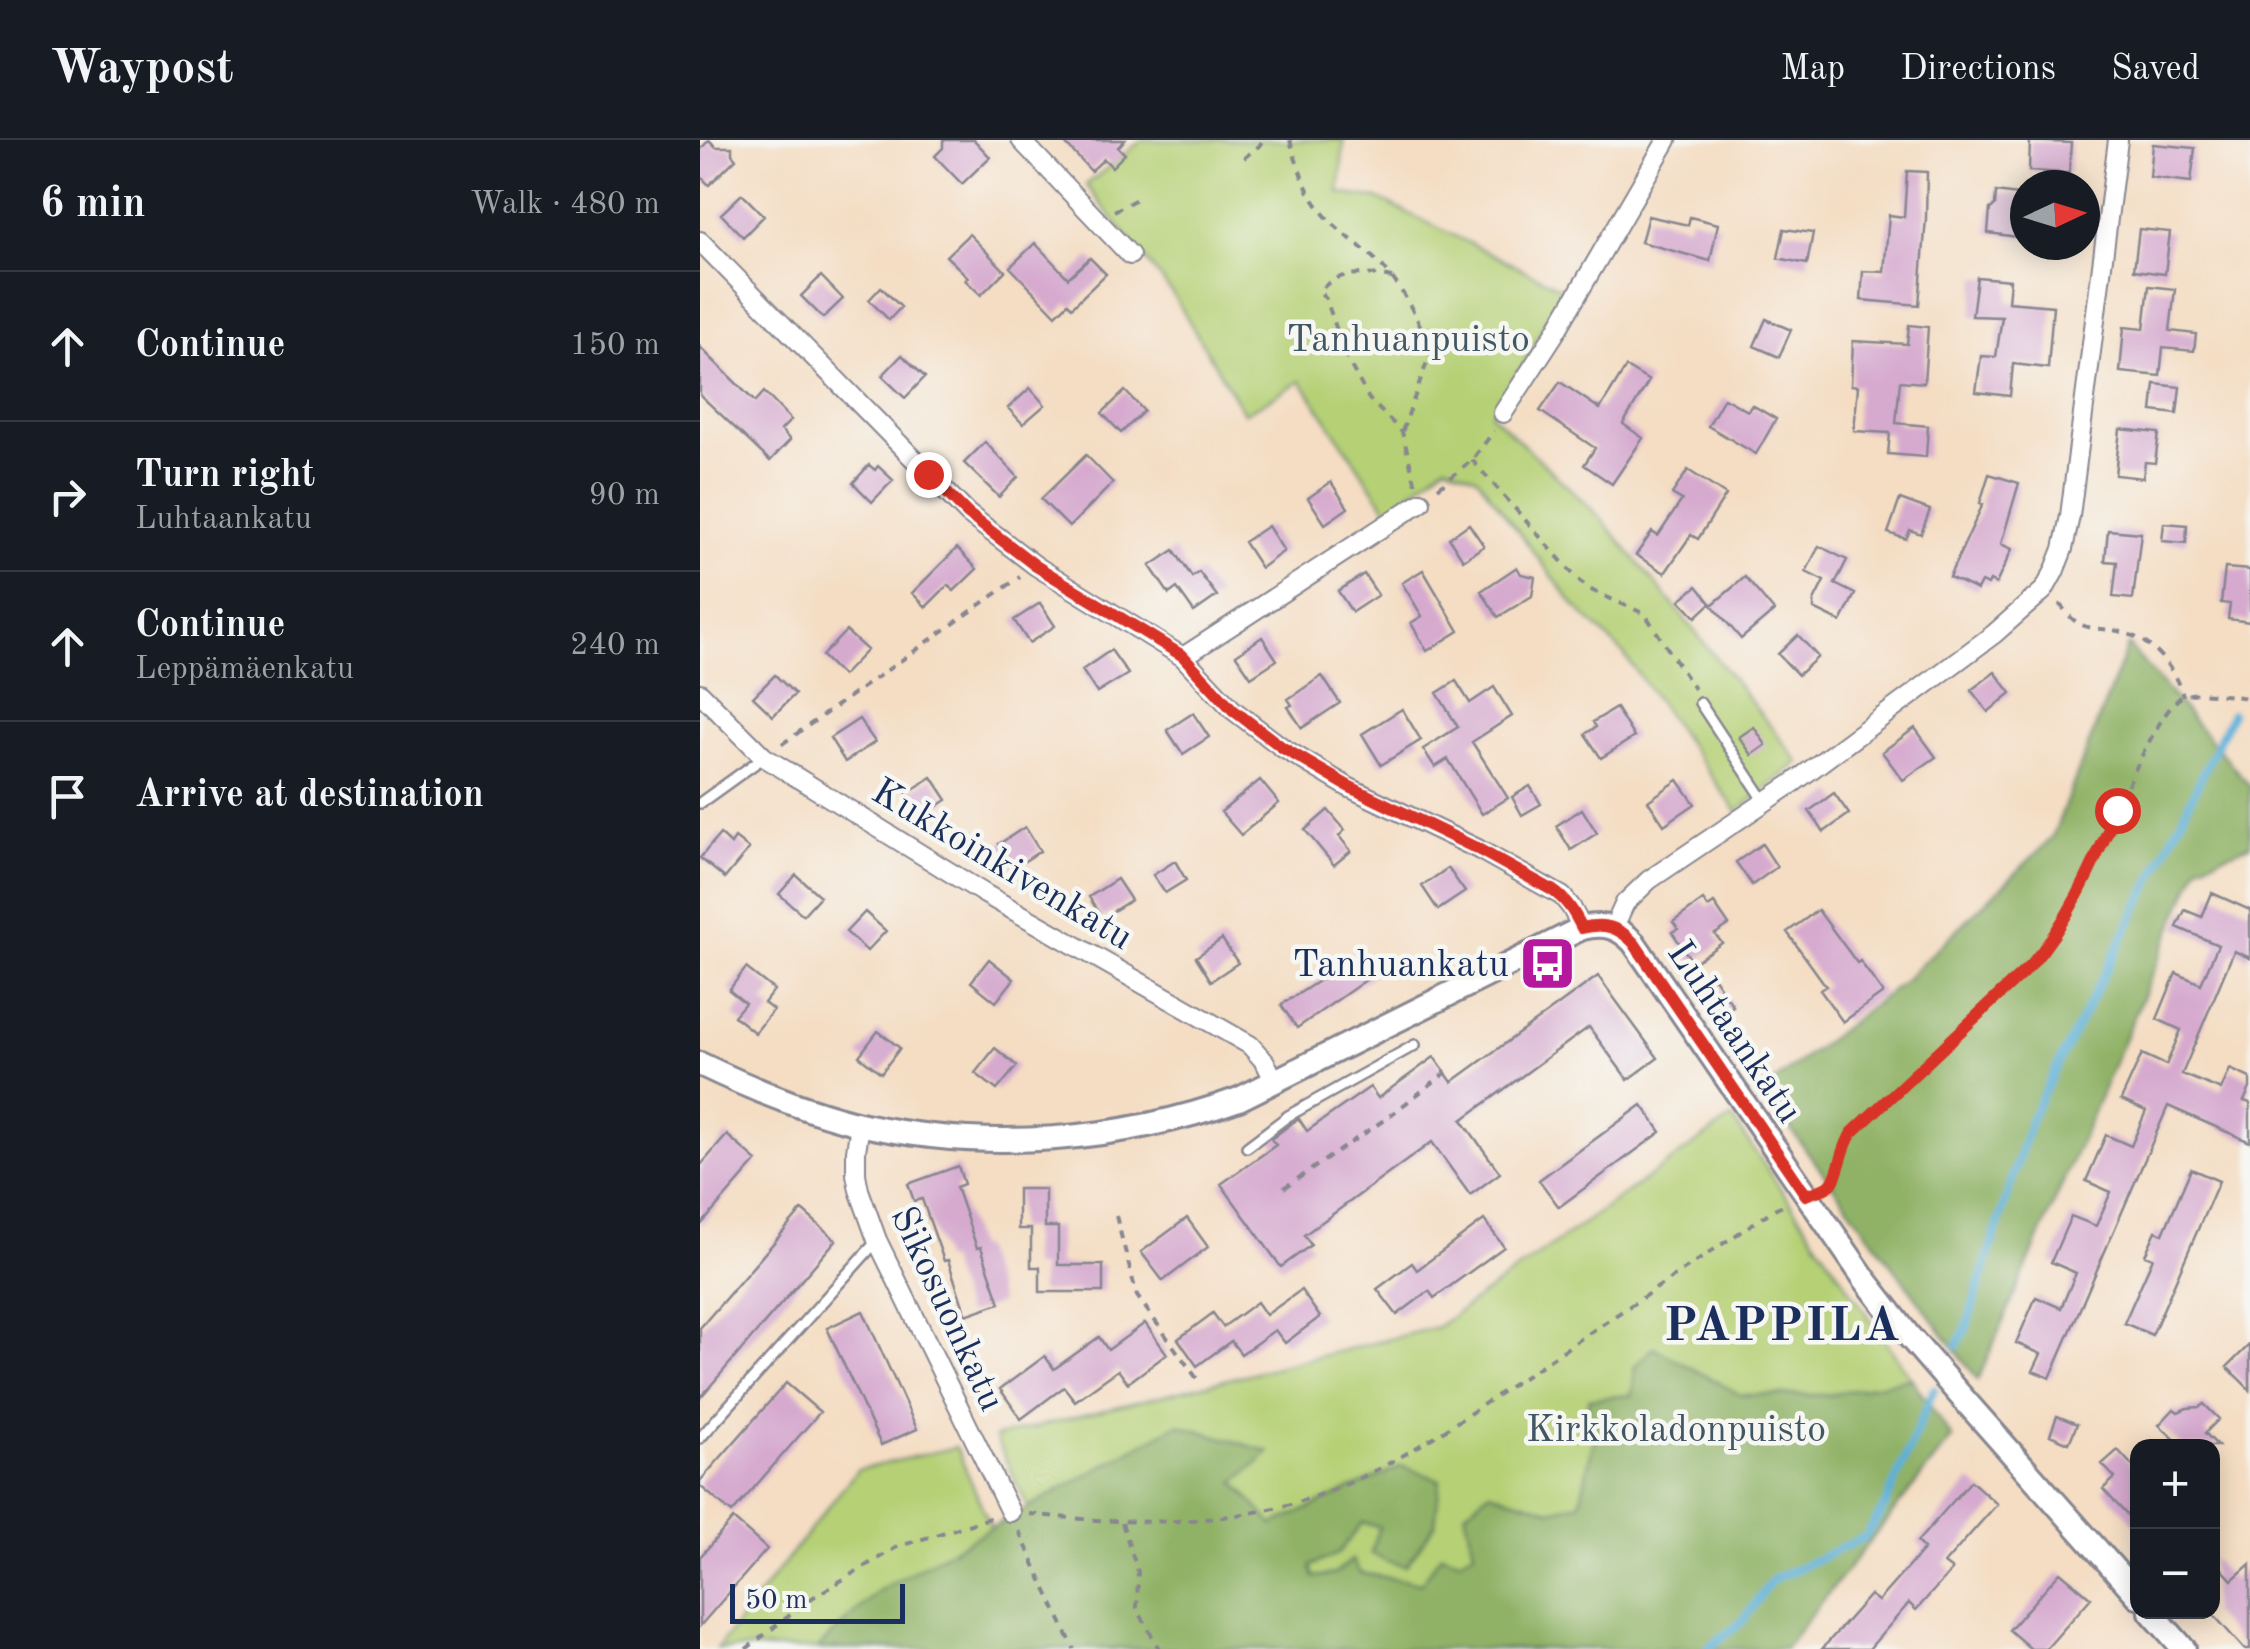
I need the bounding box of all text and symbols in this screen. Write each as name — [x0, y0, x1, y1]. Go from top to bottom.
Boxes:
text: Waypost — [50, 45, 234, 93]
text: Map — [1780, 52, 1845, 87]
text: Directions — [1900, 52, 2056, 87]
text: Saved — [2111, 52, 2200, 87]
north arrow — [2010, 170, 2100, 260]
text: 6 min — [40, 184, 146, 226]
text: Walk · 480 m — [470, 189, 660, 221]
icon: ahead — [40, 319, 95, 374]
park label: Tanhuanpuisto — [1286, 322, 1530, 360]
text: Continue — [135, 327, 285, 365]
text: 150 m — [570, 330, 660, 362]
route end — [906, 452, 952, 498]
text: Turn right — [135, 457, 315, 495]
icon: right — [40, 469, 95, 524]
text: 90 m — [589, 480, 660, 512]
text: Luhtaankatu — [135, 504, 312, 536]
text: Continue — [135, 607, 285, 645]
icon: ahead — [40, 619, 95, 674]
text: 240 m — [570, 630, 660, 662]
text: Leppämäenkatu — [135, 654, 354, 686]
icon: arrive — [40, 769, 95, 824]
street label: Kukkoinkivenkatu — [865, 773, 1138, 958]
text: Arrive at destination — [135, 777, 484, 815]
route start — [2095, 788, 2141, 834]
bus stop icon: Tanhuankatu — [1518, 933, 1578, 993]
street label: Luhtaankatu — [1659, 935, 1808, 1130]
place label: Tanhuankatu — [1292, 947, 1509, 985]
street label: Sikosuonkatu — [882, 1201, 1010, 1417]
district label: PAPPILA — [1664, 1303, 1902, 1351]
park label: Kirkkoladonpuisto — [1526, 1412, 1826, 1450]
map controls — [2130, 1439, 2220, 1619]
button: + — [2130, 1439, 2220, 1529]
button: − — [2130, 1529, 2220, 1619]
scale bar — [730, 1579, 905, 1624]
text: 50 m — [745, 1587, 808, 1615]

